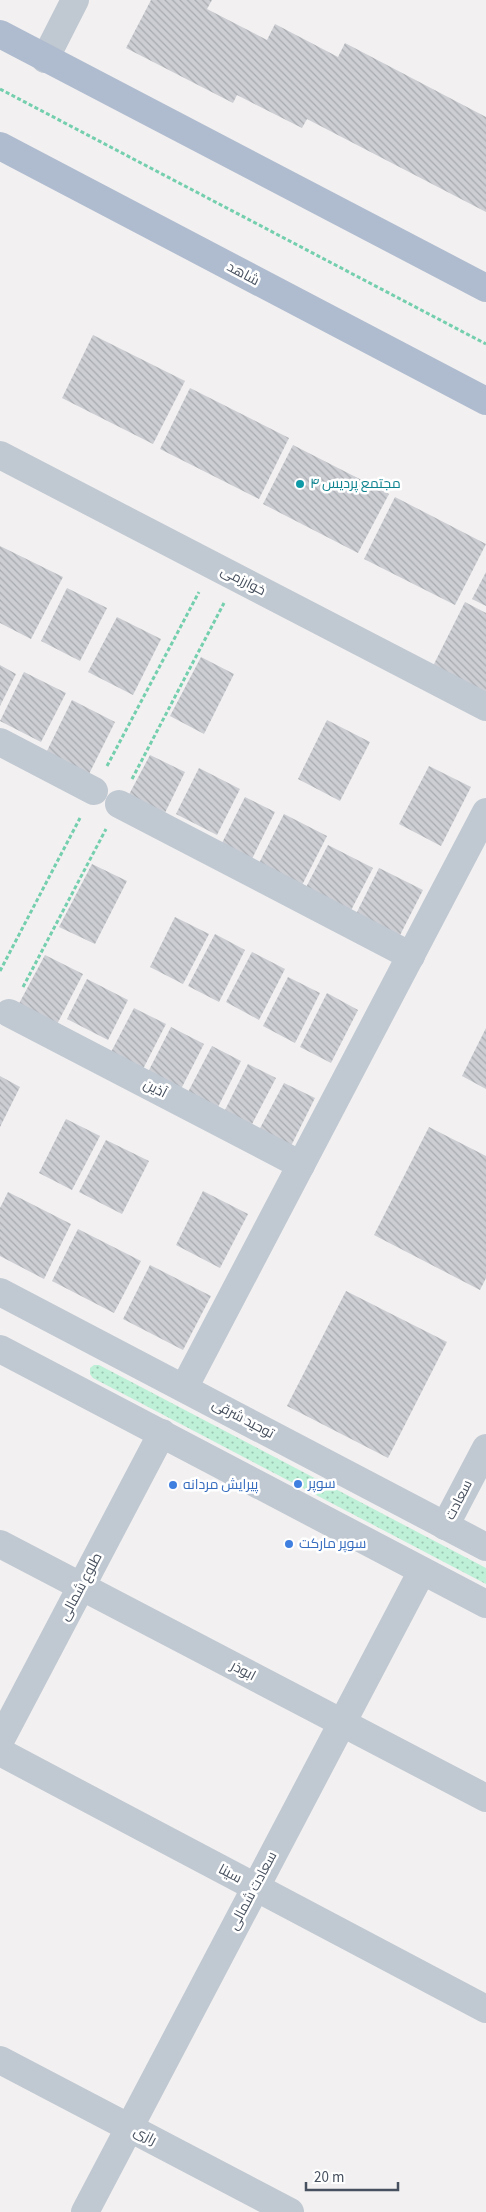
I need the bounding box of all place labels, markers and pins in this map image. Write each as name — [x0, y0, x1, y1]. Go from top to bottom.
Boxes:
place label: مجتمع پردیس ۴ — [310, 474, 401, 494]
marker: مجتمع پردیس ۴ — [294, 478, 306, 490]
place label: سوپر — [307, 1474, 336, 1494]
place label: پیرایش مردانه — [183, 1475, 259, 1495]
marker: سوپر — [292, 1478, 304, 1490]
marker: پیرایش مردانه — [167, 1479, 179, 1491]
place label: سوپر مارکت — [299, 1534, 366, 1554]
marker: سوپر مارکت — [283, 1538, 295, 1550]

